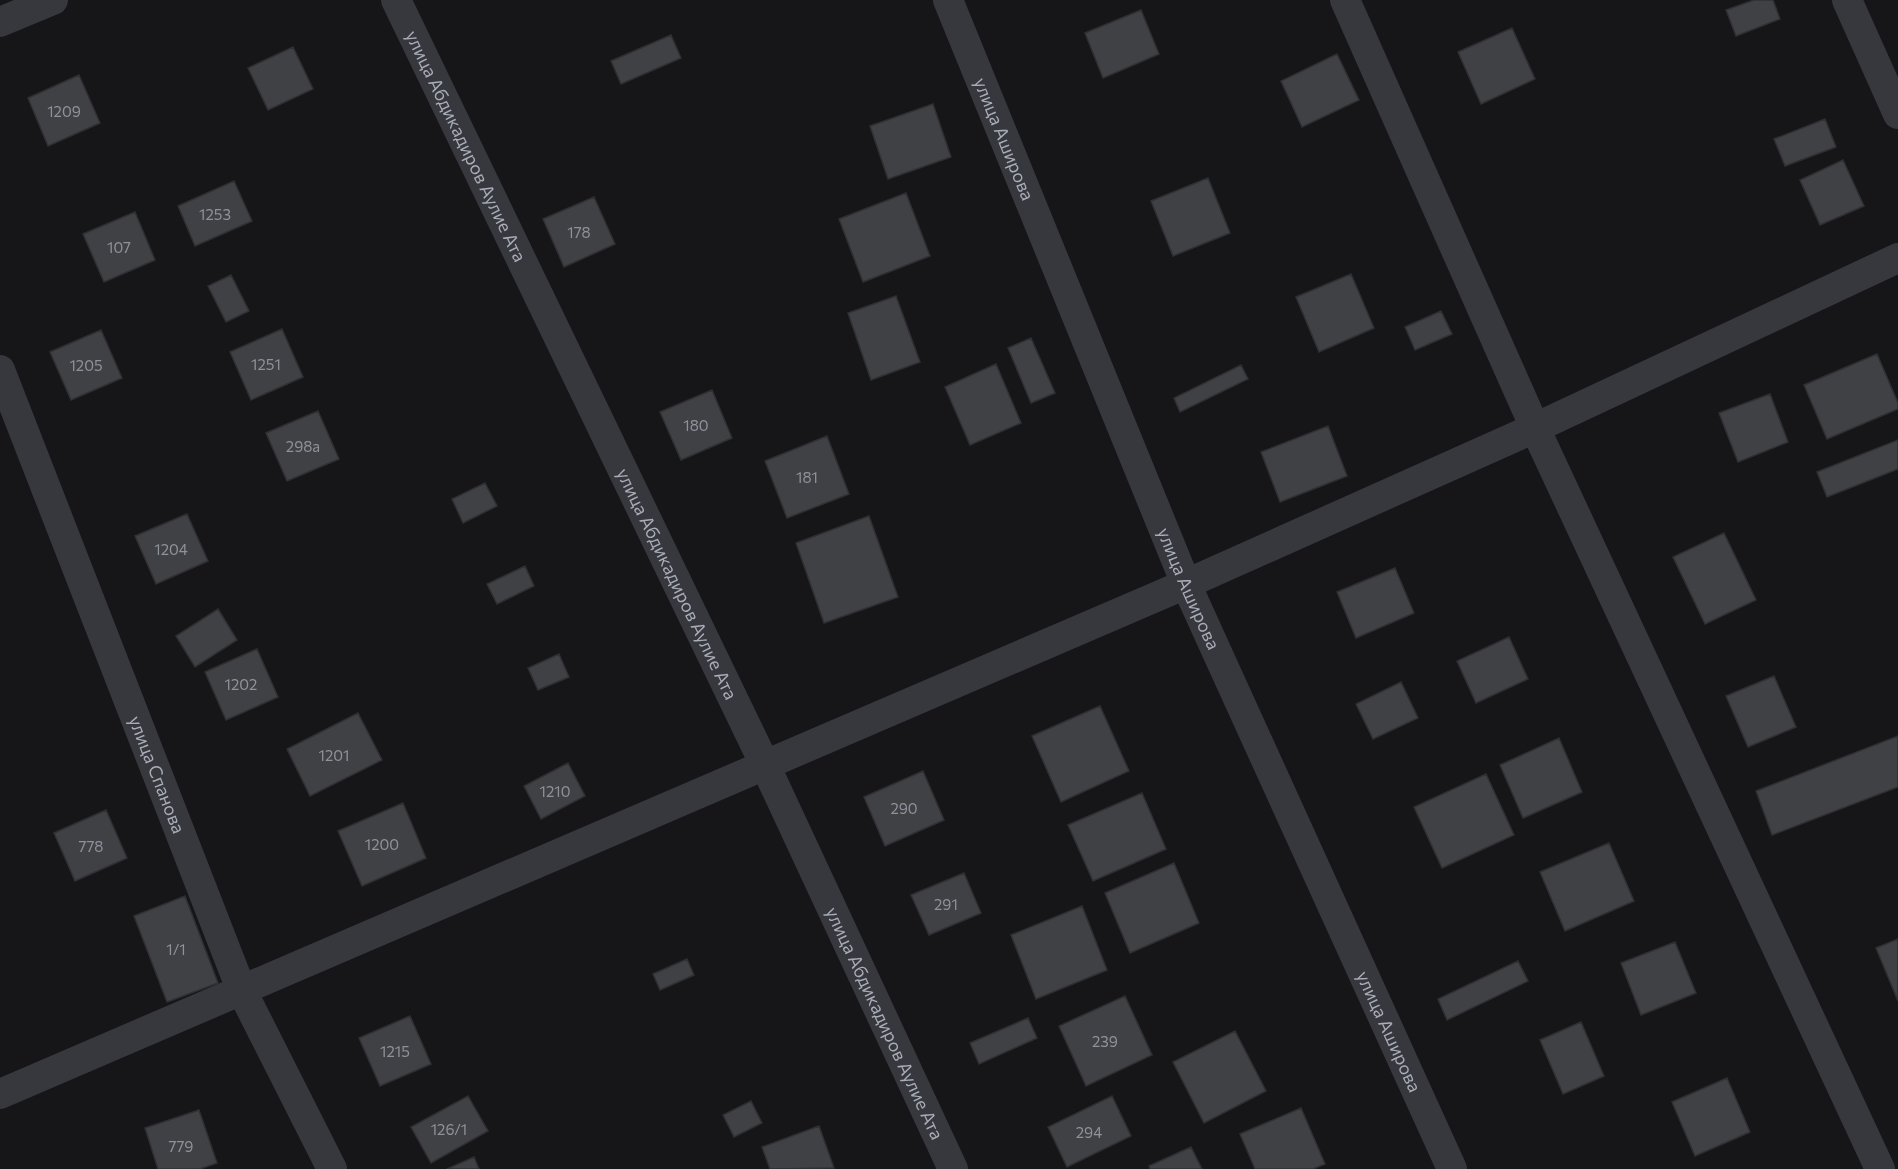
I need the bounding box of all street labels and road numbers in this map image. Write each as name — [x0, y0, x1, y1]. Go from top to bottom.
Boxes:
street label: улица Абдикадиров Аулие Ата — [401, 27, 531, 265]
street label: улица Аширова — [970, 74, 1039, 204]
street label: улица Абдикадиров Аулие Ата — [612, 464, 743, 703]
street label: улица Аширова — [1153, 524, 1225, 653]
street label: улица Спанова — [125, 712, 190, 836]
street label: улица Абдикадиров Аулие Ата — [822, 903, 949, 1143]
street label: улица Аширова — [1352, 967, 1426, 1095]

